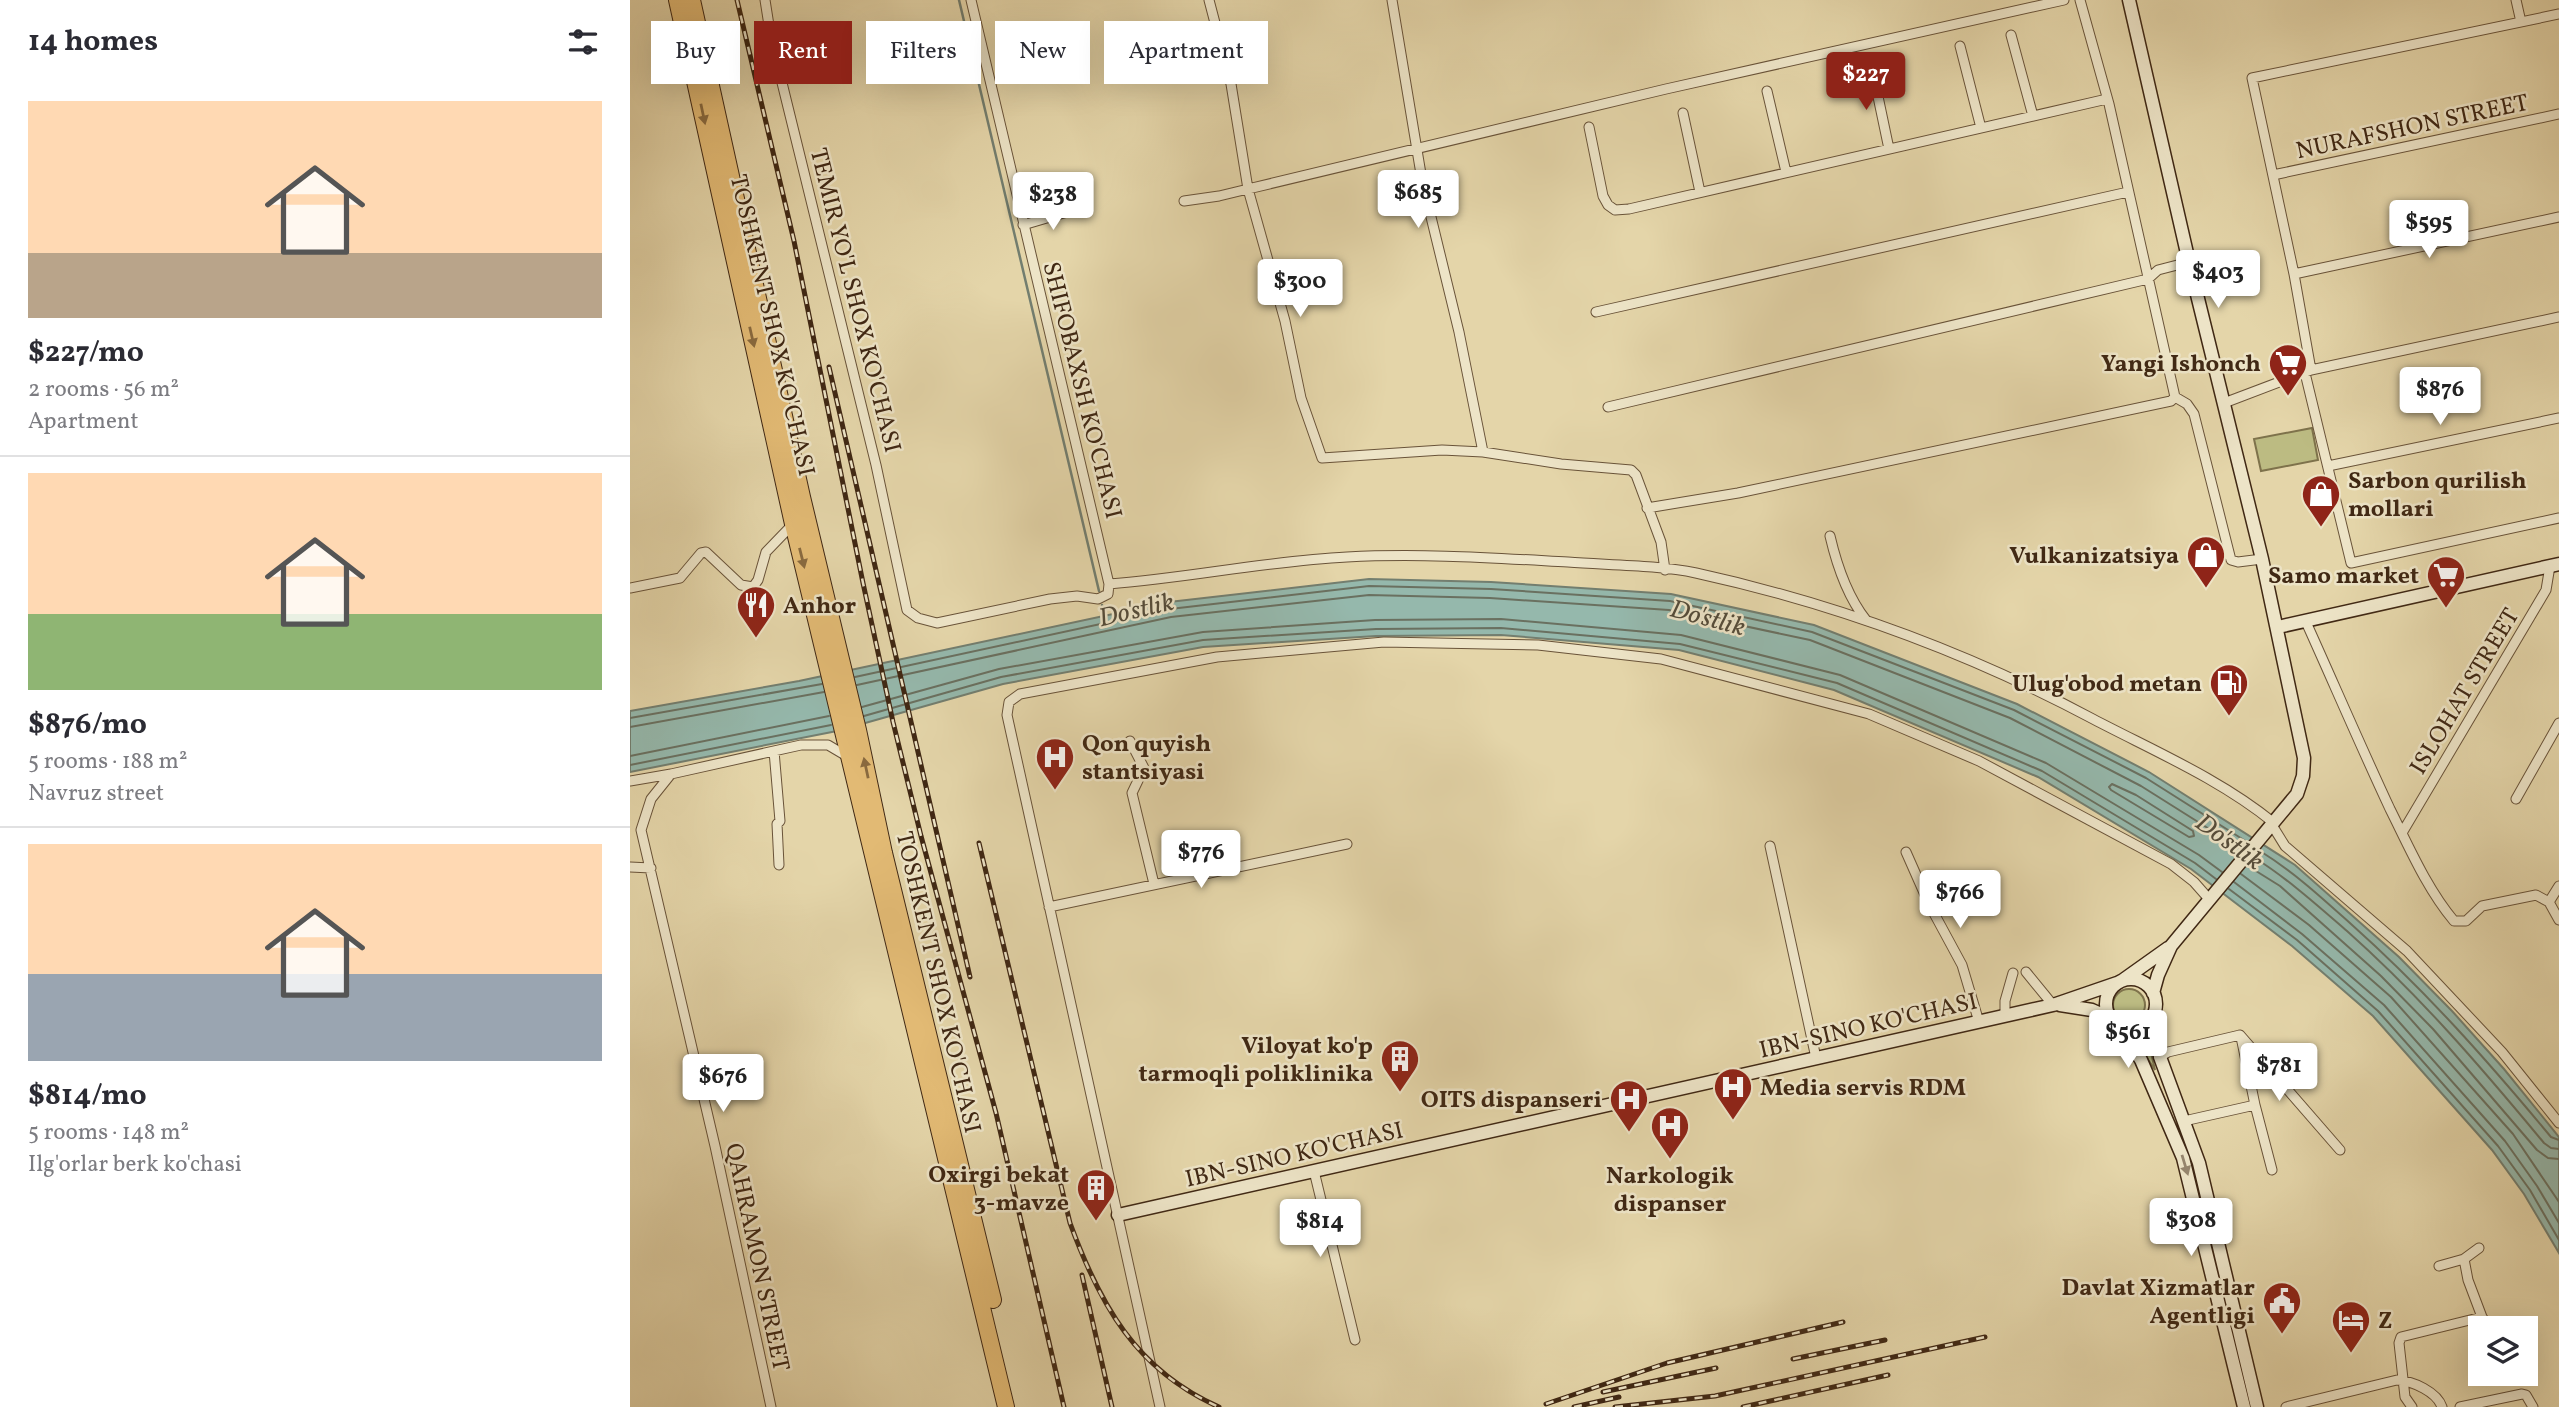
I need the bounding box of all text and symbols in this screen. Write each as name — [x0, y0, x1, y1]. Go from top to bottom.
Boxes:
text: 14 homes — [28, 21, 158, 63]
chip: Buy — [651, 21, 740, 84]
chip: Rent — [754, 21, 852, 84]
chip: Filters — [866, 21, 981, 84]
chip: New — [995, 21, 1090, 84]
chip: Apartment — [1104, 21, 1268, 84]
icon: filters — [564, 23, 602, 61]
pin: $227 — [1825, 52, 1907, 112]
text: $227 — [1842, 59, 1890, 91]
street label: NURAFSHON STREET — [2293, 87, 2532, 169]
one-way arrow — [697, 104, 708, 126]
street label: TEMIR YO'L SHOX KO'CHASI — [800, 145, 908, 456]
icon: home — [252, 147, 378, 273]
pin: $685 — [1377, 170, 1459, 230]
street label: TOSHKENT SHOX KO'CHASI — [720, 171, 822, 480]
pin: $238 — [1012, 173, 1094, 232]
text: $685 — [1394, 177, 1442, 209]
text: $238 — [1029, 179, 1077, 211]
pin: $595 — [2388, 201, 2470, 260]
text: $595 — [2405, 207, 2453, 239]
pin: $403 — [2177, 250, 2259, 310]
text: $403 — [2192, 257, 2244, 289]
street label: SHIFOBAXSH KO'CHASI — [1033, 258, 1129, 523]
pin: $300 — [1259, 260, 1341, 319]
text: $300 — [1274, 266, 1326, 298]
one-way arrow — [747, 326, 758, 348]
text: $227/mo — [28, 332, 144, 374]
supermarket icon: Yangi Ishonch — [2267, 342, 2309, 397]
place label: Yangi Ishonch — [2101, 348, 2261, 382]
pin: $876 — [2399, 368, 2481, 427]
text: 2 rooms · 56 m² — [28, 374, 179, 406]
text: $876 — [2416, 374, 2464, 406]
text: Apartment — [28, 406, 139, 438]
place label: Sarbon qurilish mollari — [2348, 465, 2527, 527]
shop icon: Sarbon qurilish mollari — [2300, 473, 2342, 528]
icon: home — [252, 519, 378, 645]
shop icon: Vulkanizatsiya — [2185, 534, 2227, 589]
place label: Vulkanizatsiya — [2009, 540, 2179, 574]
one-way arrow — [797, 548, 808, 570]
supermarket icon: Samo market — [2425, 554, 2467, 609]
place label: Samo market — [2268, 560, 2419, 594]
restaurant icon: Anhor — [735, 584, 777, 639]
water label: Do'stlik — [1095, 585, 1178, 637]
place label: Anhor — [783, 590, 856, 624]
water label: Do'stlik — [1666, 592, 1749, 646]
street label: ISLOHAT STREET — [2403, 602, 2529, 782]
fuel station icon: Ulug'obod metan — [2208, 662, 2250, 717]
place label: Ulug'obod metan — [2012, 668, 2202, 702]
text: $876/mo — [28, 704, 147, 746]
place label: Qon quyish stantsiyasi — [1082, 728, 1211, 790]
hospital icon: Qon quyish stantsiyasi — [1034, 736, 1076, 791]
text: 5 rooms · 188 m² — [28, 746, 187, 778]
one-way arrow — [861, 757, 872, 779]
text: Navruz street — [28, 778, 164, 810]
water label: Do'stlik — [2187, 806, 2270, 880]
street label: TOSHKENT SHOX KO'CHASI — [886, 828, 988, 1137]
pin: $776 — [1160, 830, 1242, 890]
text: $776 — [1177, 837, 1225, 869]
pin: $766 — [1919, 870, 2001, 930]
text: $766 — [1936, 877, 1984, 909]
icon: home — [252, 890, 378, 1016]
street label: IBN-SINO KO'CHASI — [1756, 985, 1981, 1069]
pin: $561 — [2087, 1010, 2169, 1070]
text: $561 — [2105, 1017, 2151, 1049]
place label: Viloyat ko'p tarmoqli poliklinika — [1139, 1030, 1373, 1092]
building icon: Viloyat ko'p tarmoqli poliklinika — [1379, 1038, 1421, 1093]
pin: $781 — [2238, 1044, 2320, 1103]
text: $781 — [2256, 1050, 2302, 1082]
pin: $676 — [682, 1054, 764, 1114]
text: $676 — [699, 1061, 747, 1093]
hospital icon: Media servis RDM — [1712, 1066, 1754, 1121]
place label: Media servis RDM — [1760, 1072, 1966, 1106]
text: $814/mo — [28, 1075, 147, 1117]
hospital icon: OITS dispanseri — [1608, 1078, 1650, 1133]
place label: OITS dispanseri — [1421, 1084, 1602, 1118]
hospital icon: Narkologik dispanser — [1649, 1105, 1691, 1160]
street label: IBN-SINO KO'CHASI — [1182, 1114, 1407, 1198]
text: 5 rooms · 148 m² — [28, 1117, 189, 1149]
street label: QAHRAMON STREET — [715, 1140, 797, 1375]
text: Ilg'orlar berk ko'chasi — [28, 1149, 242, 1181]
one-way arrow — [2180, 1155, 2190, 1176]
place label: Oxirgi bekat 3-mavze — [928, 1159, 1069, 1221]
place label: Narkologik dispanser — [1606, 1160, 1734, 1222]
building icon: Oxirgi bekat 3-mavze — [1075, 1167, 1117, 1222]
pin: $308 — [2150, 1198, 2232, 1258]
pin: $814 — [1279, 1200, 1361, 1259]
text: $308 — [2166, 1205, 2216, 1237]
text: $814 — [1296, 1206, 1344, 1238]
place label: Davlat Xizmatlar Agentligi — [2062, 1272, 2255, 1334]
public building icon: Davlat Xizmatlar Agentligi — [2261, 1280, 2303, 1335]
hotel icon: Z — [2330, 1299, 2372, 1354]
place label: Z — [2378, 1305, 2393, 1339]
map controls — [2468, 1316, 2538, 1386]
button: layers — [2468, 1316, 2538, 1386]

